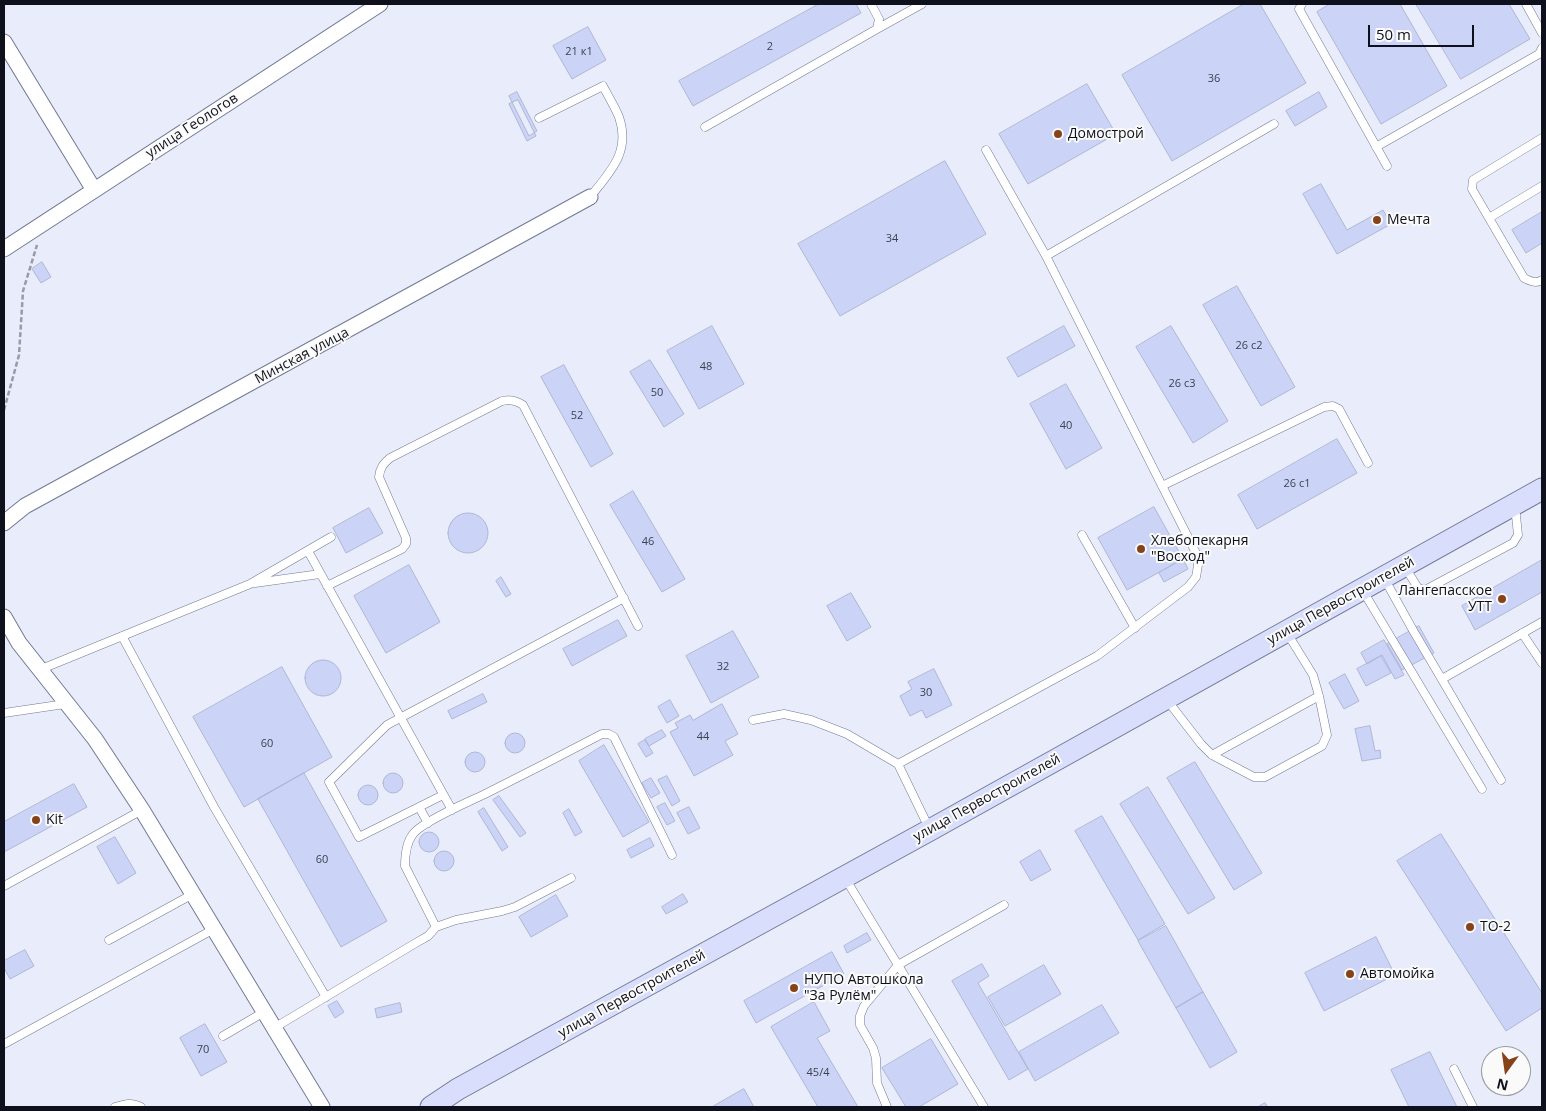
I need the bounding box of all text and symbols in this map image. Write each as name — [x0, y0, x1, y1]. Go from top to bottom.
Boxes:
scale bar — [1371, 15, 1477, 47]
text: 50 m — [1376, 24, 1411, 44]
house number: 2 — [767, 40, 773, 54]
house number: 21 к1 — [565, 45, 593, 59]
house number: 36 — [1208, 72, 1220, 86]
street label: улица Геологов — [143, 90, 241, 162]
place label: Домострой — [1068, 126, 1144, 142]
marker: Домострой — [1052, 128, 1064, 140]
place label: Мечта — [1387, 212, 1430, 228]
marker: Мечта — [1371, 214, 1383, 226]
house number: 34 — [886, 232, 898, 246]
street label: Минская улица — [252, 324, 352, 388]
house number: 26 с2 — [1236, 339, 1262, 353]
house number: 48 — [700, 360, 712, 374]
house number: 26 с3 — [1169, 377, 1195, 391]
house number: 50 — [651, 386, 663, 400]
house number: 52 — [571, 409, 583, 423]
house number: 40 — [1060, 419, 1072, 433]
house number: 26 с1 — [1284, 477, 1310, 491]
place label: Хлебопекарня "Восход" — [1151, 533, 1248, 566]
house number: 46 — [642, 535, 654, 549]
marker: Хлебопекарня "Восход" — [1135, 543, 1147, 555]
street label: улица Первостроителей — [1265, 554, 1417, 648]
place label: Лангепасское УТТ — [1398, 583, 1492, 616]
marker: Лангепасское УТТ — [1496, 593, 1508, 605]
house number: 32 — [717, 660, 729, 674]
house number: 30 — [920, 686, 932, 700]
house number: 44 — [697, 730, 709, 744]
house number: 60 — [261, 737, 273, 751]
street label: улица Первостроителей — [911, 751, 1063, 845]
place label: Kit — [46, 812, 63, 828]
marker: Kit — [30, 814, 42, 826]
house number: 60 — [316, 853, 328, 867]
place label: ТО-2 — [1480, 919, 1511, 935]
marker: ТО-2 — [1464, 921, 1476, 933]
street label: улица Первостроителей — [556, 947, 708, 1041]
place label: Автомойка — [1360, 966, 1435, 982]
marker: Автомойка — [1344, 968, 1356, 980]
place label: НУПО Автошкола "За Рулём" — [804, 972, 923, 1004]
marker: НУПО Автошкола "За Рулём" — [788, 982, 800, 994]
house number: 70 — [197, 1043, 209, 1057]
north arrow — [1481, 1046, 1531, 1096]
house number: 45/4 — [807, 1066, 829, 1080]
text: N — [1495, 1074, 1510, 1096]

